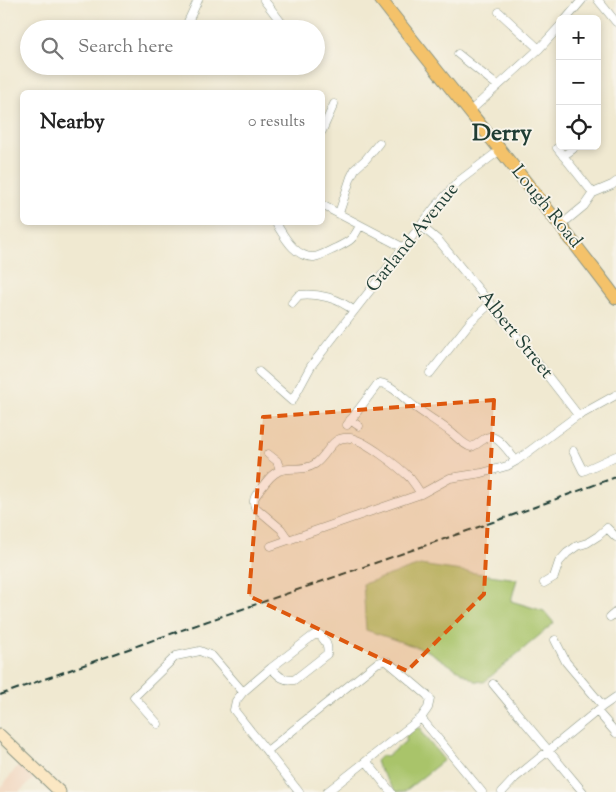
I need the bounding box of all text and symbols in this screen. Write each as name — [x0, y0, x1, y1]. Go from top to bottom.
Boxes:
map controls — [556, 15, 601, 150]
button: + — [556, 15, 601, 60]
search box — [20, 20, 325, 75]
icon: search — [38, 34, 66, 62]
text: Search here — [78, 34, 173, 61]
button: − — [556, 60, 601, 105]
button: locate — [556, 105, 601, 150]
text: Nearby — [40, 108, 105, 138]
text: 0 results — [248, 111, 305, 134]
district label: Derry — [472, 117, 532, 151]
street label: Lough Road — [504, 160, 588, 255]
street label: Garland Avenue — [360, 177, 466, 299]
street label: Albert Street — [471, 285, 559, 385]

